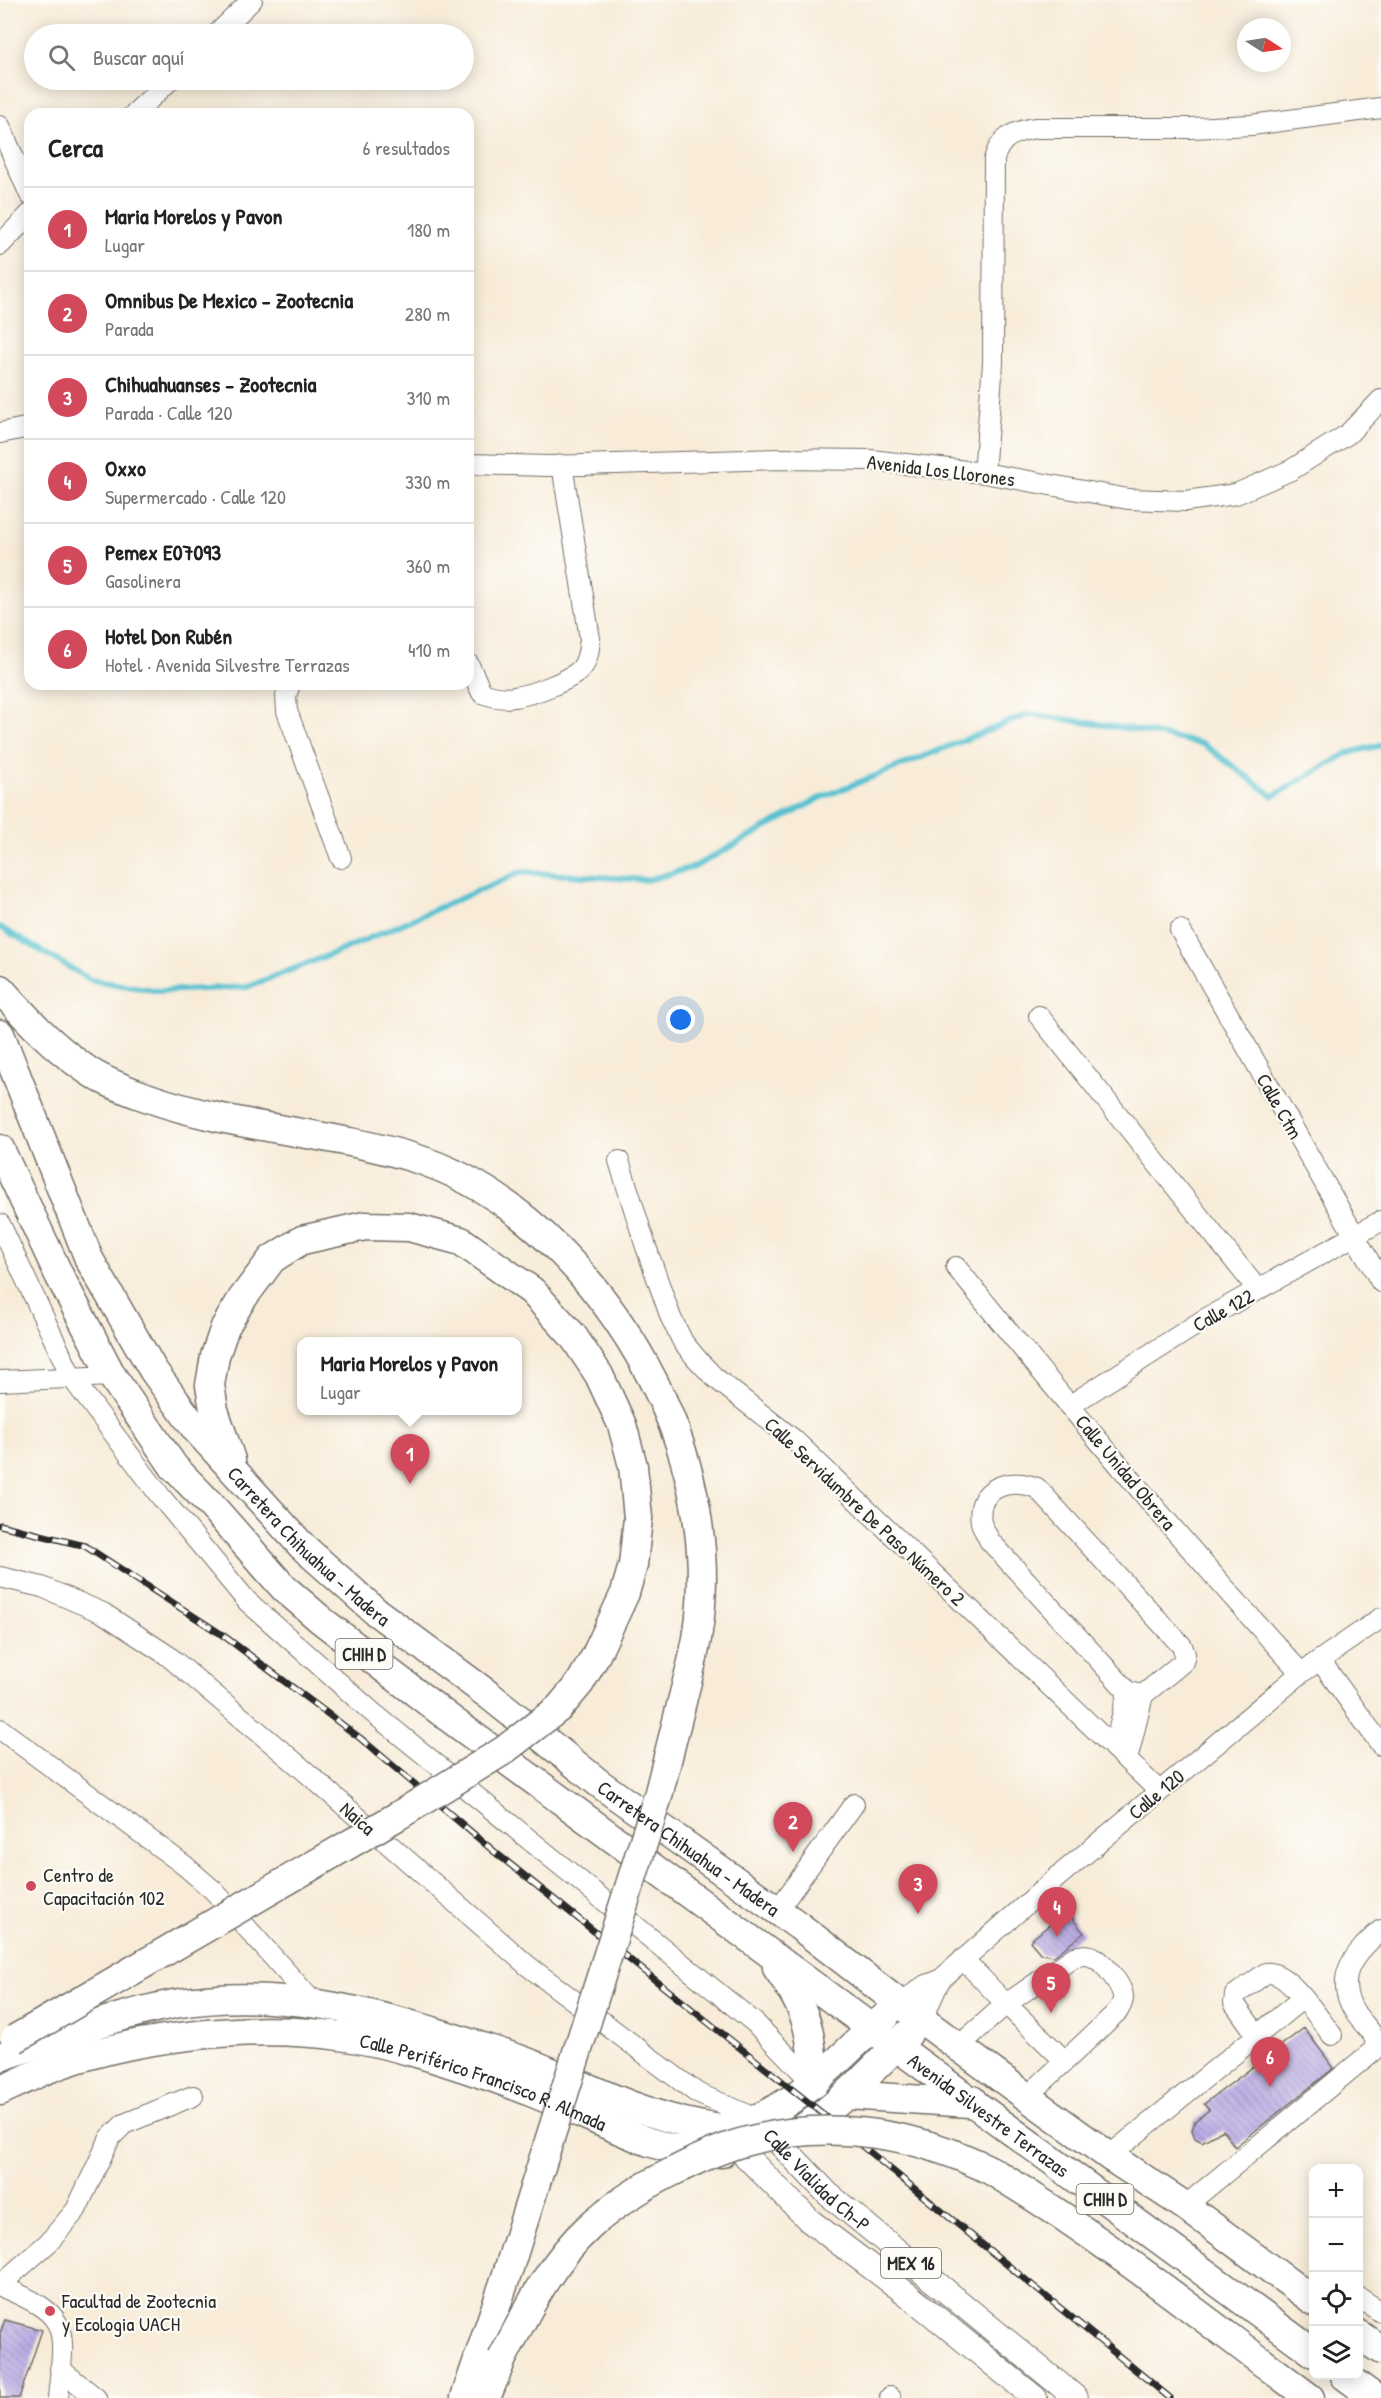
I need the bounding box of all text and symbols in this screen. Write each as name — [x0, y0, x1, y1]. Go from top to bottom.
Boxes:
north arrow — [1237, 18, 1291, 72]
search box — [24, 24, 474, 90]
icon: search — [45, 41, 78, 74]
text: Buscar aquí — [93, 42, 185, 72]
text: Cerca — [48, 130, 103, 165]
text: 6 resultados — [362, 134, 450, 161]
text: Maria Morelos y Pavon — [105, 201, 282, 231]
text: 1 — [64, 216, 71, 243]
text: 180 m — [407, 216, 450, 243]
text: Lugar — [105, 231, 145, 258]
text: Omnibus De Mexico - Zootecnia — [105, 285, 353, 315]
text: 2 — [63, 300, 72, 327]
text: 280 m — [405, 300, 450, 327]
text: Parada — [105, 315, 154, 342]
text: Chihuahuanses - Zootecnia — [105, 369, 316, 399]
text: 3 — [63, 384, 72, 411]
text: 310 m — [407, 384, 450, 411]
text: Parada · Calle 120 — [105, 399, 232, 426]
street label: Avenida Los Llorones — [866, 448, 1017, 492]
text: Oxxo — [105, 453, 146, 483]
text: 4 — [64, 468, 71, 495]
text: 330 m — [405, 468, 450, 495]
text: Supermercado · Calle 120 — [105, 483, 286, 510]
text: Pemex E07093 — [105, 537, 221, 567]
text: 5 — [63, 552, 72, 579]
text: 360 m — [406, 552, 450, 579]
text: Gasolinera — [105, 567, 181, 594]
text: Hotel Don Rubén — [105, 621, 232, 651]
text: 6 — [64, 636, 71, 663]
text: 410 m — [408, 636, 450, 663]
text: Hotel · Avenida Silvestre Terrazas — [105, 651, 350, 678]
your location — [666, 1005, 695, 1034]
street label: Calle Ctm — [1250, 1068, 1310, 1144]
street label: Calle 122 — [1188, 1282, 1259, 1338]
popup — [297, 1337, 522, 1415]
text: Maria Morelos y Pavon — [321, 1348, 498, 1378]
text: Lugar — [321, 1378, 361, 1405]
street label: Calle Unidad Obrera — [1070, 1409, 1182, 1536]
street label: Calle Servidumbre De Paso Número 2 — [759, 1411, 972, 1612]
pin: 1 — [390, 1434, 430, 1484]
street label: Carretera Chihuahua - Madera — [222, 1460, 396, 1632]
road number: CHIH D — [336, 1639, 392, 1669]
street label: Calle 120 — [1122, 1763, 1190, 1825]
street label: Carretera Chihuahua - Madera — [592, 1773, 786, 1922]
street label: Naica — [335, 1795, 382, 1841]
pin: 2 — [774, 1802, 812, 1852]
place label: Centro de Capacitación 102 — [43, 1861, 165, 1911]
pin: 3 — [898, 1864, 938, 1914]
marker: Centro de Capacitación 102 — [24, 1879, 38, 1893]
pin: 4 — [1038, 1888, 1076, 1937]
pin: 5 — [1032, 1964, 1070, 2013]
street label: Calle Periférico Francisco R. Almada — [357, 2026, 611, 2137]
pin: 6 — [1250, 2038, 1290, 2087]
street label: Avenida Silvestre Terrazas — [903, 2046, 1076, 2183]
street label: Calle Vialidad Ch-P — [758, 2122, 876, 2237]
map controls — [1309, 2164, 1363, 2380]
button: + — [1309, 2164, 1363, 2218]
road number: CHIH D — [1076, 2184, 1134, 2214]
button: − — [1309, 2218, 1363, 2272]
road number: MEX 16 — [881, 2248, 941, 2278]
button: locate — [1309, 2272, 1363, 2326]
place label: Facultad de Zootecnia y Ecologia UACH — [61, 2287, 216, 2337]
marker: Facultad de Zootecnia y Ecologia UACH — [43, 2304, 57, 2318]
button: layers — [1309, 2326, 1363, 2380]

